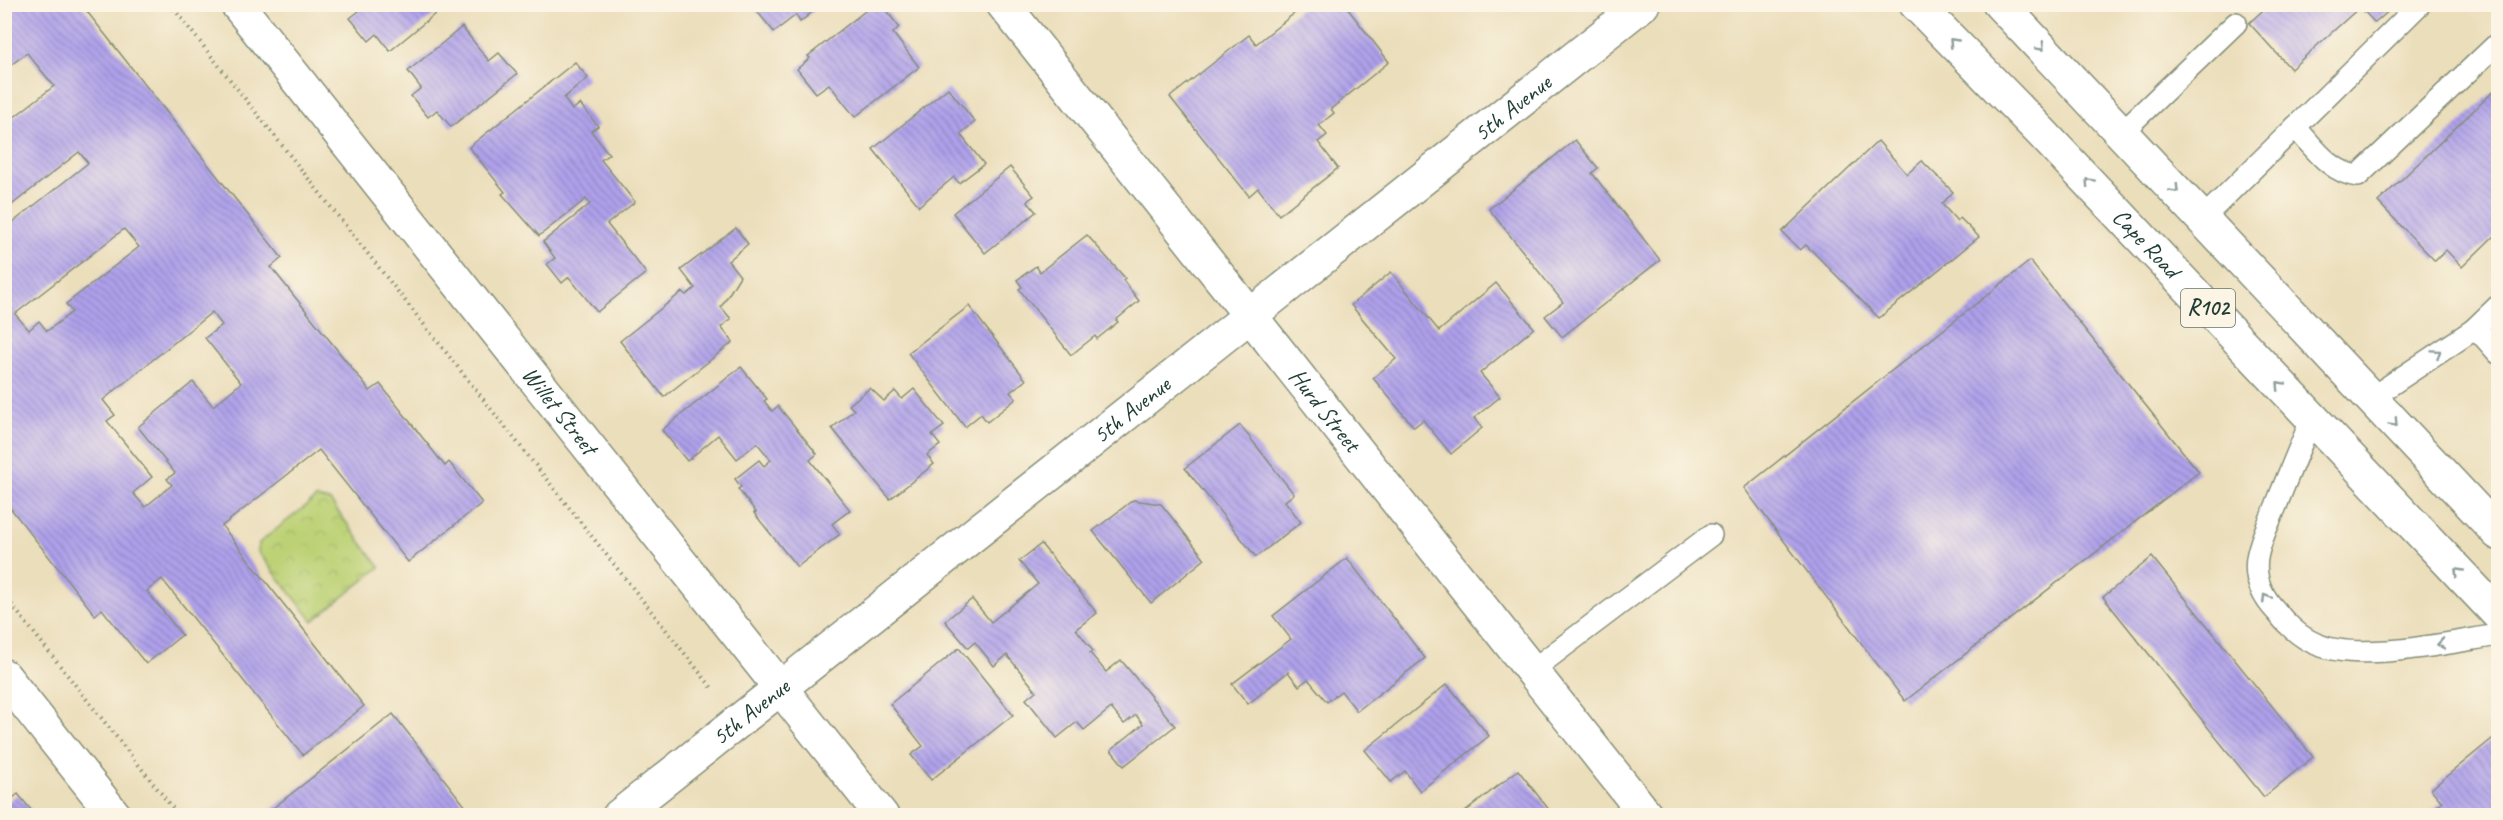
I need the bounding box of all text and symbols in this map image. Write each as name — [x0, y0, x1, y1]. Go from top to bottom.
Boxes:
one-way arrow — [1949, 39, 1960, 49]
one-way arrow — [2033, 40, 2044, 51]
street label: 5th Avenue — [1467, 66, 1559, 148]
one-way arrow — [2085, 179, 2096, 190]
one-way arrow — [2167, 181, 2178, 192]
street label: Cape Road — [2106, 202, 2189, 287]
road number: R102 — [2181, 289, 2235, 327]
one-way arrow — [2431, 349, 2441, 361]
street label: Willet Street — [516, 360, 606, 463]
street label: Hurd Street — [1283, 362, 1368, 459]
street label: 5th Avenue — [1087, 368, 1178, 450]
one-way arrow — [2277, 381, 2288, 392]
one-way arrow — [2387, 415, 2398, 426]
one-way arrow — [2454, 568, 2465, 578]
one-way arrow — [2262, 594, 2273, 604]
one-way arrow — [2436, 637, 2446, 650]
street label: 5th Avenue — [706, 670, 797, 752]

